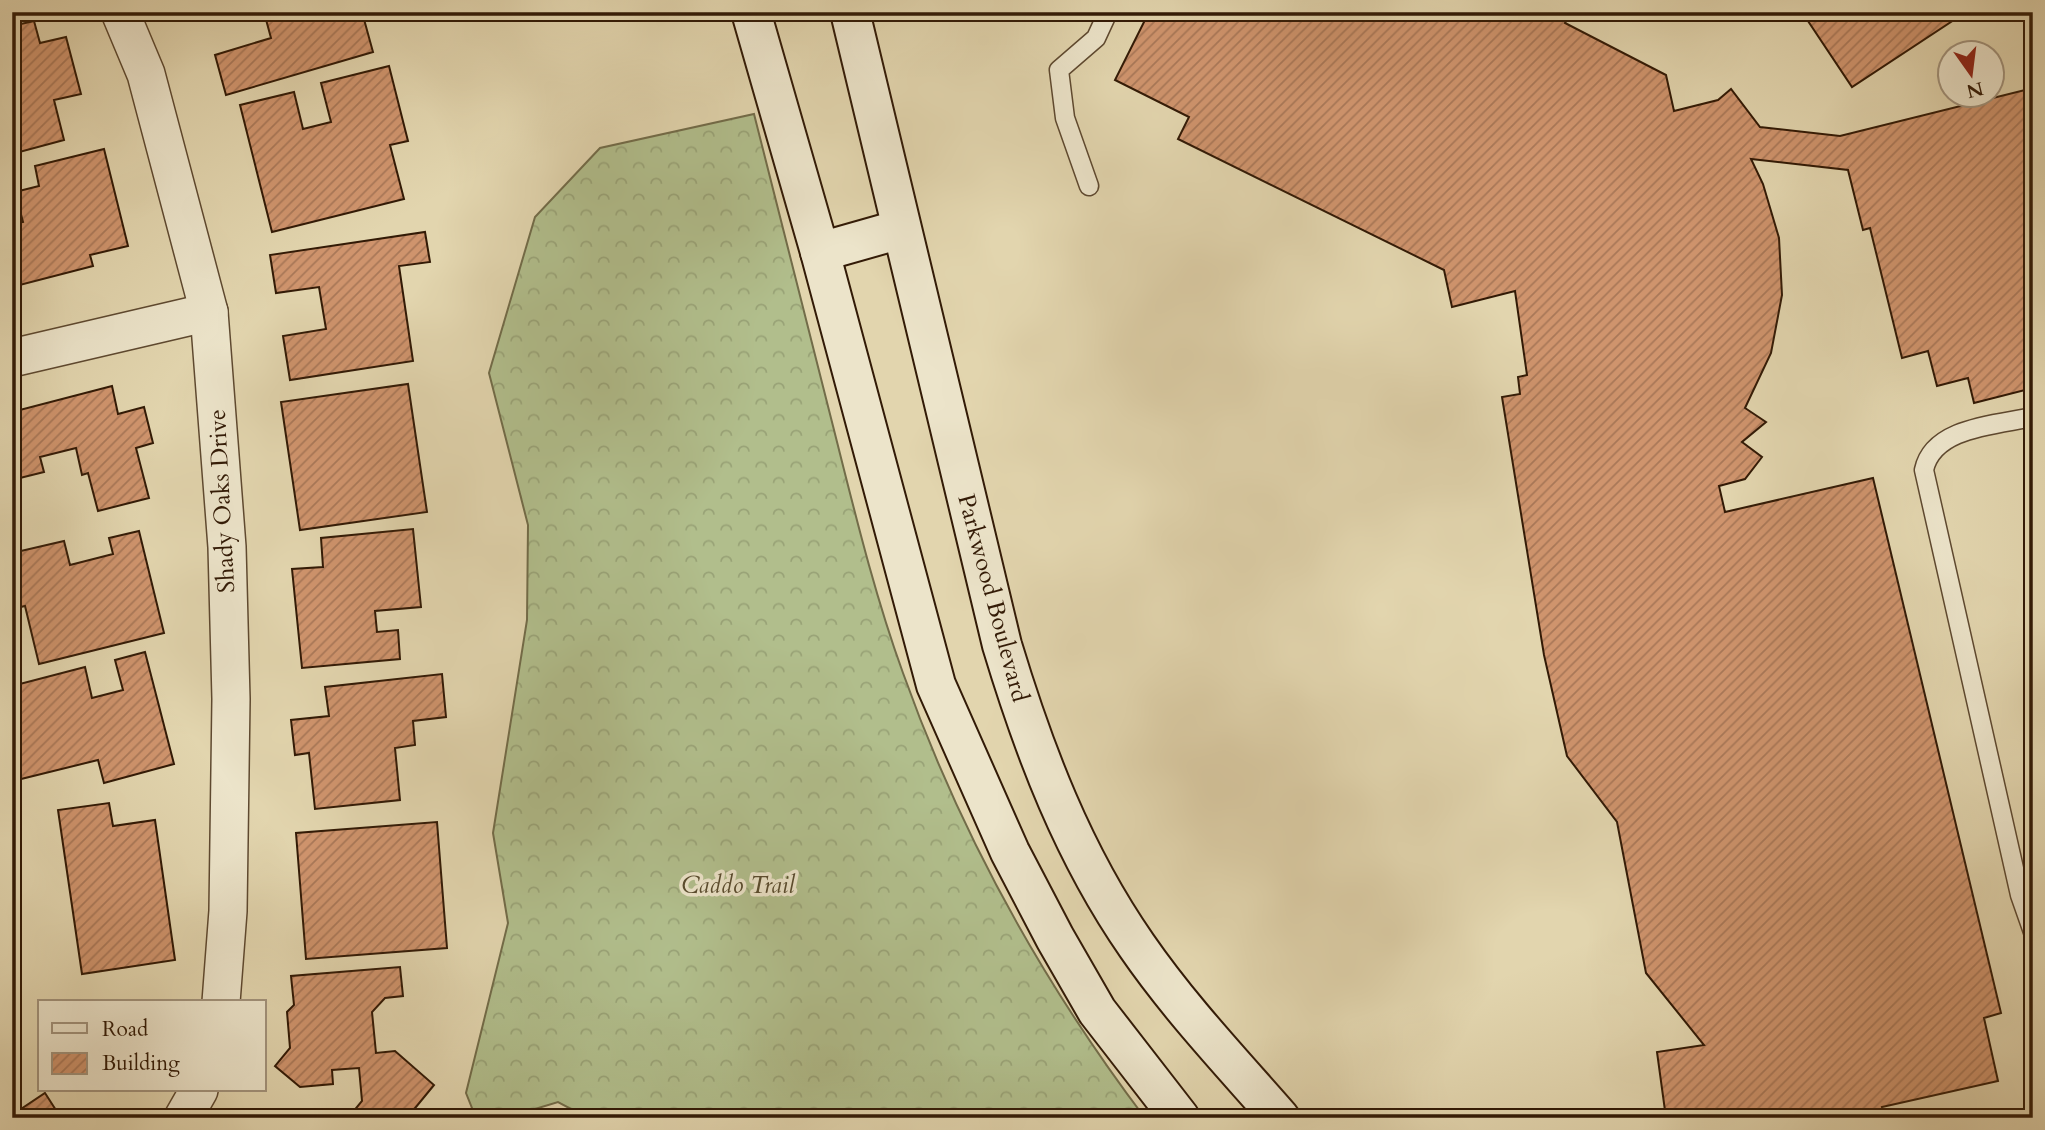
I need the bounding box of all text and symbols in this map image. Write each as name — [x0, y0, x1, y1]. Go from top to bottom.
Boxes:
north arrow — [1937, 38, 2007, 108]
text: N — [1963, 75, 1986, 104]
street label: Shady Oaks Drive — [201, 408, 243, 594]
street label: Parkwood Boulevard — [949, 490, 1037, 706]
park label: Caddo Trail — [681, 869, 796, 902]
legend — [38, 1000, 266, 1092]
text: Road — [102, 1015, 148, 1044]
text: Building — [102, 1049, 180, 1078]

